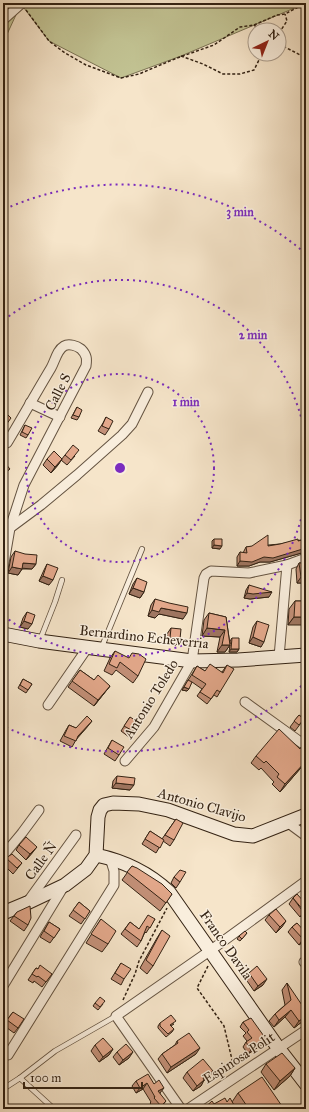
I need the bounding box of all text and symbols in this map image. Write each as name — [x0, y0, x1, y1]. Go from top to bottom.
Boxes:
north arrow — [247, 22, 287, 62]
text: N — [266, 27, 282, 43]
text: 3 min — [226, 205, 254, 220]
text: 2 min — [239, 328, 268, 342]
street label: Calle S — [41, 370, 75, 414]
text: 1 min — [172, 395, 200, 409]
centre of rings — [113, 461, 127, 475]
street label: Bernardino Echeverria — [79, 622, 209, 652]
street label: Antonio Toledo — [119, 656, 182, 742]
street label: Antonio Clavijo — [155, 784, 248, 826]
street label: Calle Ñ — [20, 838, 61, 884]
street label: Franco Davila — [196, 907, 256, 983]
street label: Espinosa Polit — [200, 1029, 278, 1087]
scale bar — [24, 1064, 142, 1090]
text: 100 m — [30, 1071, 61, 1085]

